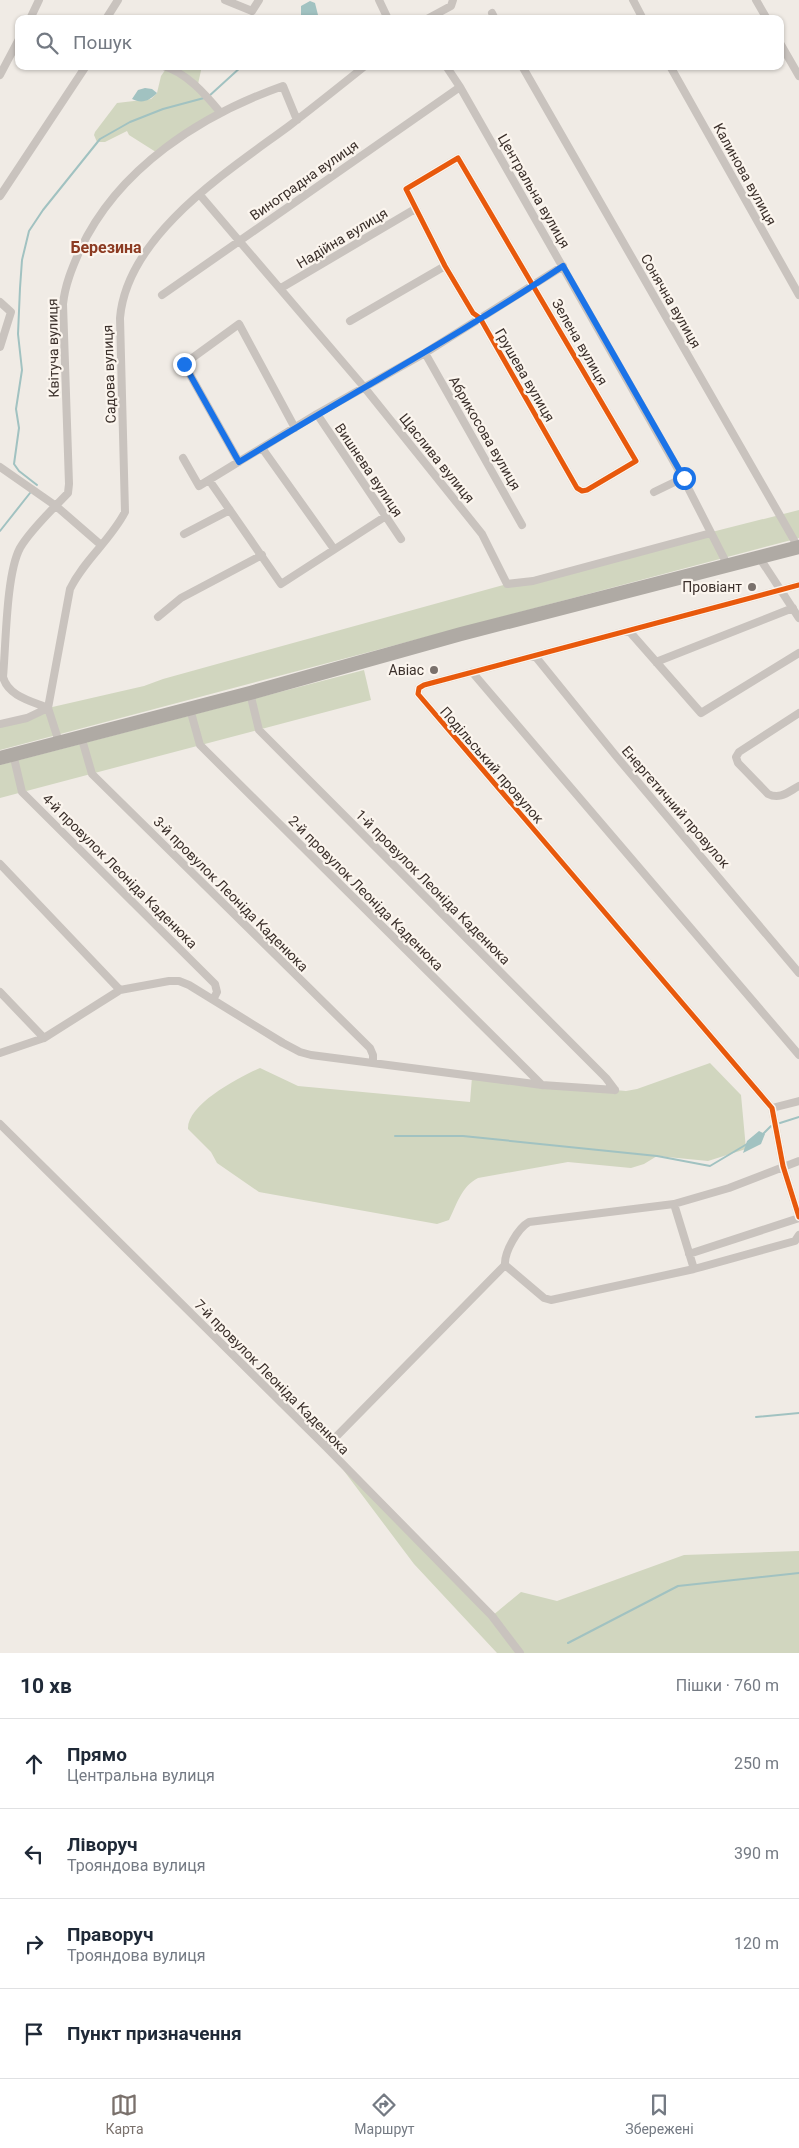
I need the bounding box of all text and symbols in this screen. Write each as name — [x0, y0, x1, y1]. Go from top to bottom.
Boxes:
search box — [15, 15, 784, 70]
icon: search — [33, 29, 61, 57]
text: Пошук — [73, 31, 132, 54]
street label: Калинова вулиця — [710, 120, 780, 228]
street label: Центральна вулиця — [495, 131, 573, 251]
street label: Виноградна вулиця — [247, 137, 361, 223]
street label: Надійна вулиця — [294, 205, 390, 271]
district label: Березина — [70, 238, 142, 257]
street label: Сонячна вулиця — [638, 251, 704, 351]
street label: Зелена вулиця — [549, 296, 611, 388]
street label: Квітуча вулиця — [44, 298, 62, 398]
street label: Садова вулиця — [99, 324, 119, 424]
street label: Грушева вулиця — [492, 325, 558, 425]
route end — [173, 353, 196, 376]
street label: Абрикосова вулиця — [446, 373, 524, 493]
street label: Щаслива вулиця — [396, 410, 478, 506]
street label: Вишнева вулиця — [332, 420, 406, 520]
route start — [673, 467, 696, 490]
place label: Провіант — [682, 579, 742, 595]
marker: Провіант — [746, 581, 758, 593]
place label: Авіас — [389, 662, 424, 678]
marker: Авіас — [428, 664, 440, 676]
street label: Подільський провулок — [437, 704, 547, 827]
street label: Енергетичний провулок — [619, 743, 734, 872]
street label: 4-й провулок Леоніда Каденюка — [39, 790, 201, 952]
street label: 1-й провулок Леоніда Каденюка — [352, 806, 514, 968]
street label: 2-й провулок Леоніда Каденюка — [285, 812, 447, 974]
street label: 3-й провулок Леоніда Каденюка — [150, 813, 312, 975]
street label: 7-й провулок Леоніда Каденюка — [191, 1296, 353, 1458]
text: 10 хв — [20, 1674, 72, 1698]
text: Пішки · 760 m — [676, 1676, 779, 1695]
text: Прямо — [67, 1743, 127, 1766]
icon: ahead — [20, 1750, 48, 1778]
text: 250 m — [734, 1754, 779, 1773]
text: Центральна вулиця — [67, 1766, 215, 1785]
text: Ліворуч — [67, 1833, 138, 1856]
icon: left — [20, 1840, 48, 1868]
text: 390 m — [734, 1844, 779, 1863]
text: Трояндова вулиця — [67, 1856, 206, 1875]
text: Праворуч — [67, 1923, 153, 1946]
icon: right — [20, 1930, 48, 1958]
text: 120 m — [734, 1934, 779, 1953]
text: Трояндова вулиця — [67, 1946, 206, 1965]
icon: arrive — [20, 2020, 48, 2048]
text: Пункт призначення — [67, 2022, 242, 2045]
tab: Карта — [105, 2091, 144, 2137]
tab: Маршрут — [354, 2091, 415, 2137]
tab: Збережені — [625, 2091, 694, 2137]

